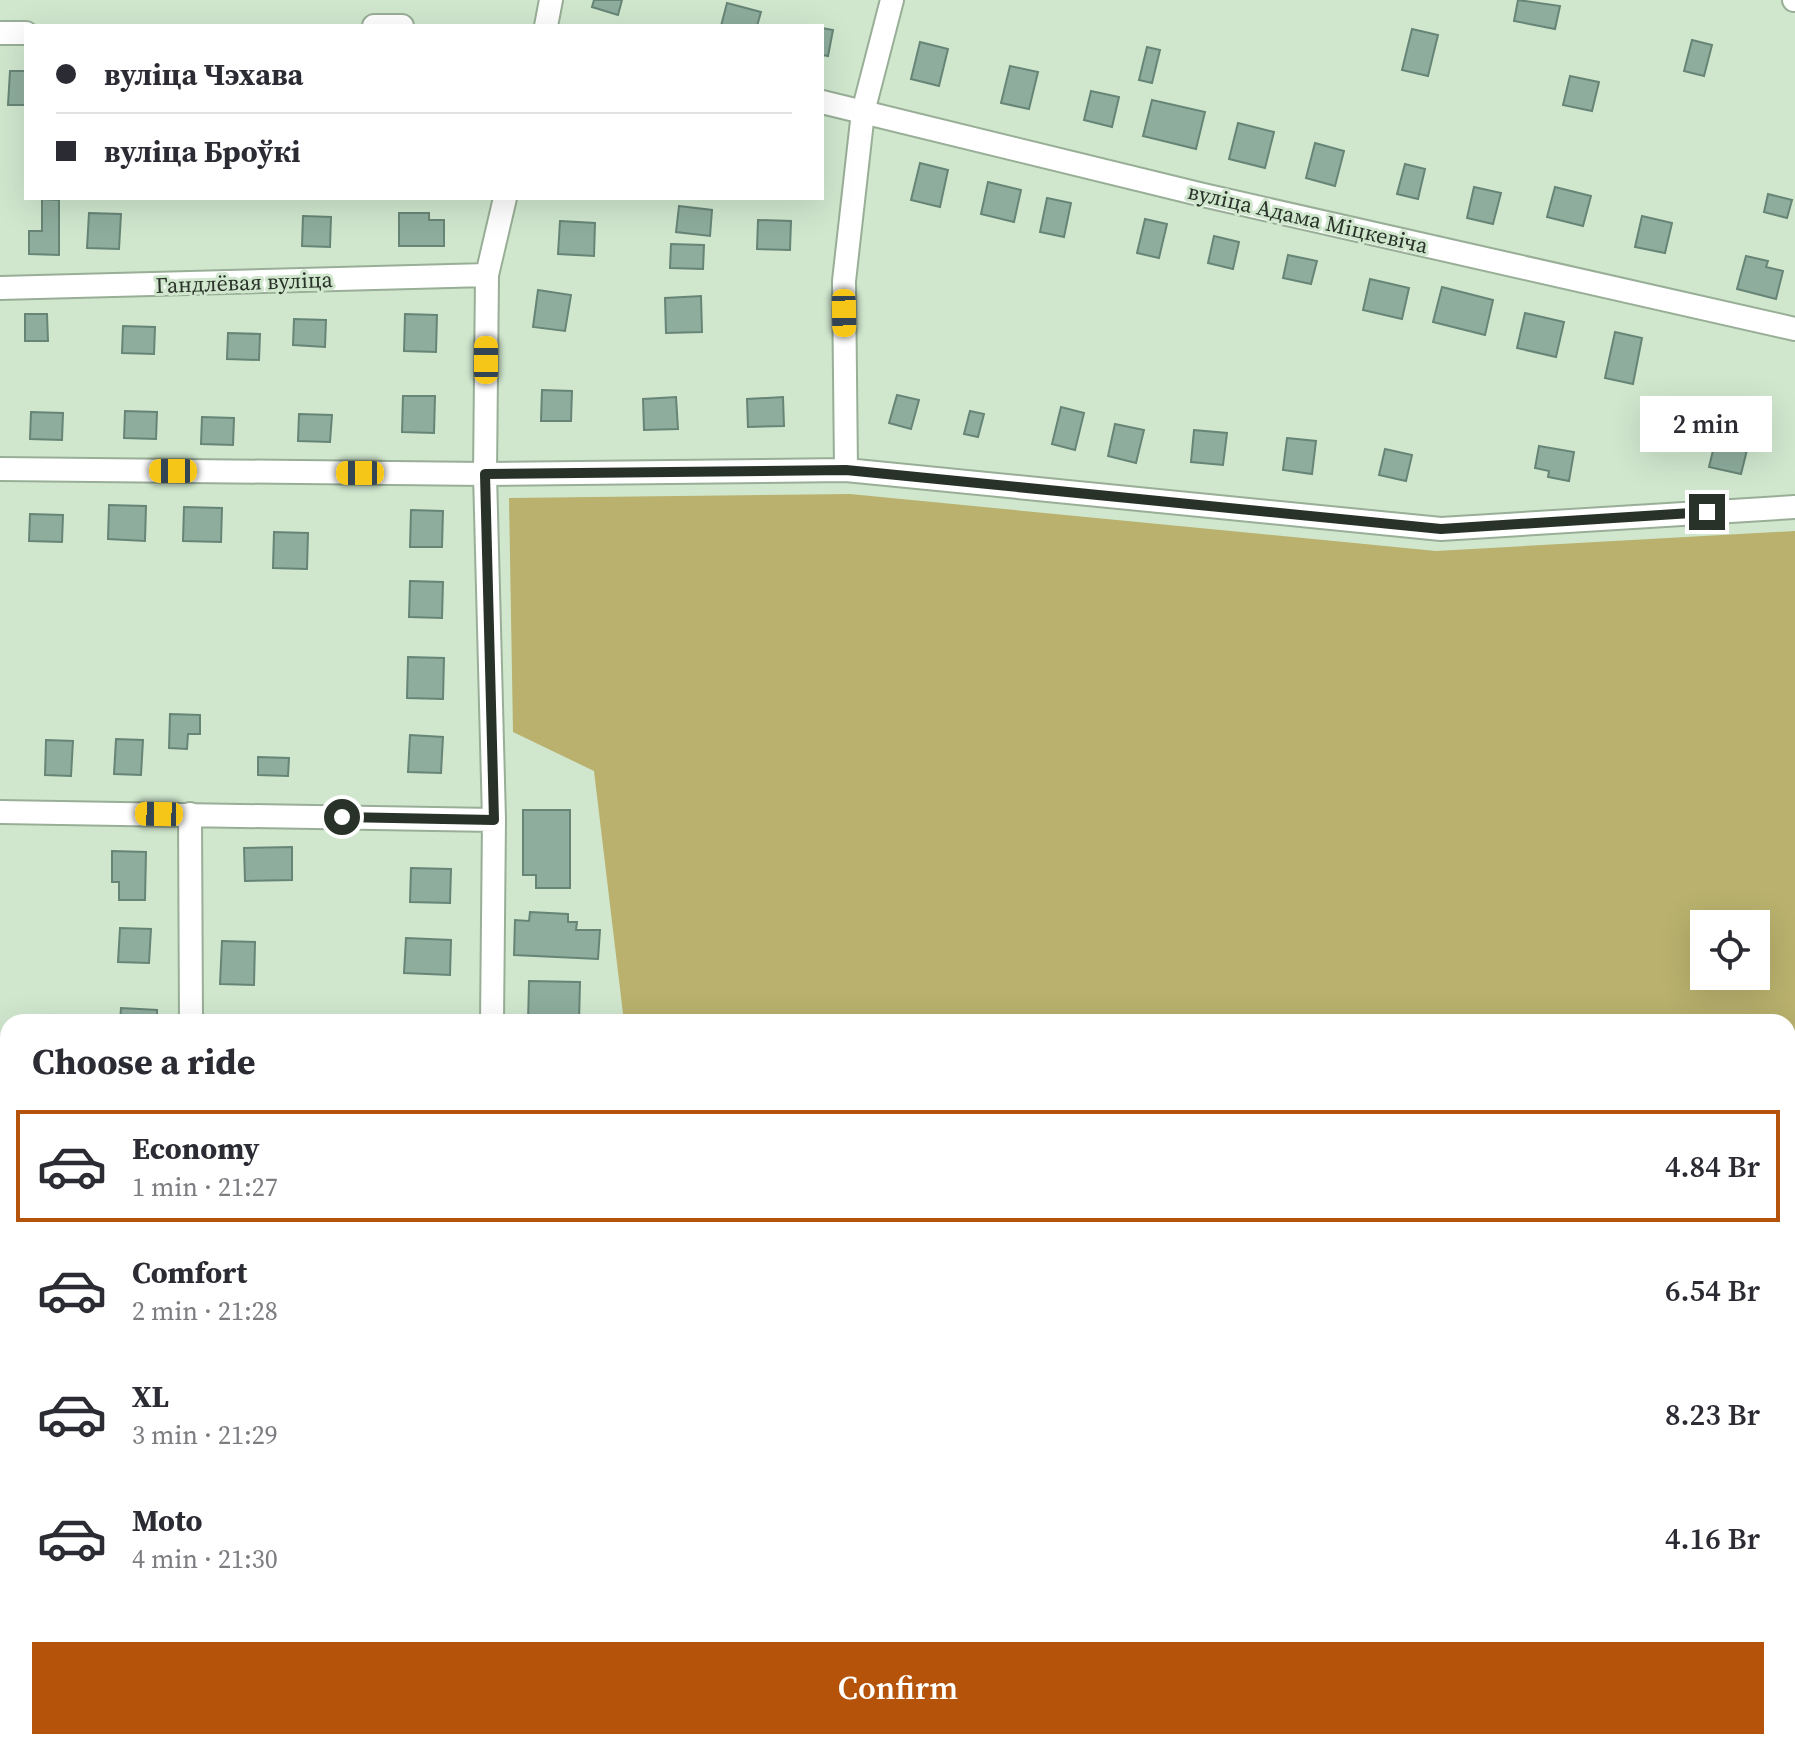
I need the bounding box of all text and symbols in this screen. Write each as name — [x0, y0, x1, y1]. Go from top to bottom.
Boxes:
text: вуліца Чэхава — [104, 54, 304, 95]
text: вуліца Броўкі — [104, 131, 300, 172]
street label: вуліца Адама Міцкевіча — [1185, 176, 1432, 260]
street label: Гандлёвая вуліца — [155, 264, 334, 300]
car — [832, 289, 856, 337]
car — [474, 336, 498, 384]
callout: 2 min — [1641, 396, 1773, 452]
text: 2 min — [1673, 406, 1739, 442]
car — [149, 459, 197, 483]
car — [336, 461, 384, 485]
route end — [1689, 494, 1725, 530]
route start — [324, 799, 360, 835]
car — [135, 802, 183, 826]
map controls — [1690, 910, 1770, 990]
button: locate — [1690, 910, 1770, 990]
text: Choose a ride — [32, 1037, 255, 1086]
text: Economy — [132, 1128, 260, 1169]
icon: car — [36, 1130, 108, 1202]
text: 4.84 Br — [1665, 1146, 1760, 1187]
text: 1 min · 21:27 — [132, 1169, 278, 1205]
text: Comfort — [132, 1252, 247, 1293]
icon: car — [36, 1254, 108, 1326]
text: 6.54 Br — [1665, 1270, 1760, 1311]
text: 2 min · 21:28 — [132, 1293, 278, 1329]
text: XL — [132, 1376, 169, 1417]
icon: car — [36, 1378, 108, 1450]
text: 8.23 Br — [1665, 1394, 1760, 1435]
text: 3 min · 21:29 — [132, 1417, 278, 1453]
text: Moto — [132, 1500, 203, 1541]
icon: car — [36, 1502, 108, 1574]
text: 4.16 Br — [1665, 1518, 1760, 1559]
text: 4 min · 21:30 — [132, 1541, 278, 1577]
button: Confirm — [32, 1642, 1764, 1734]

